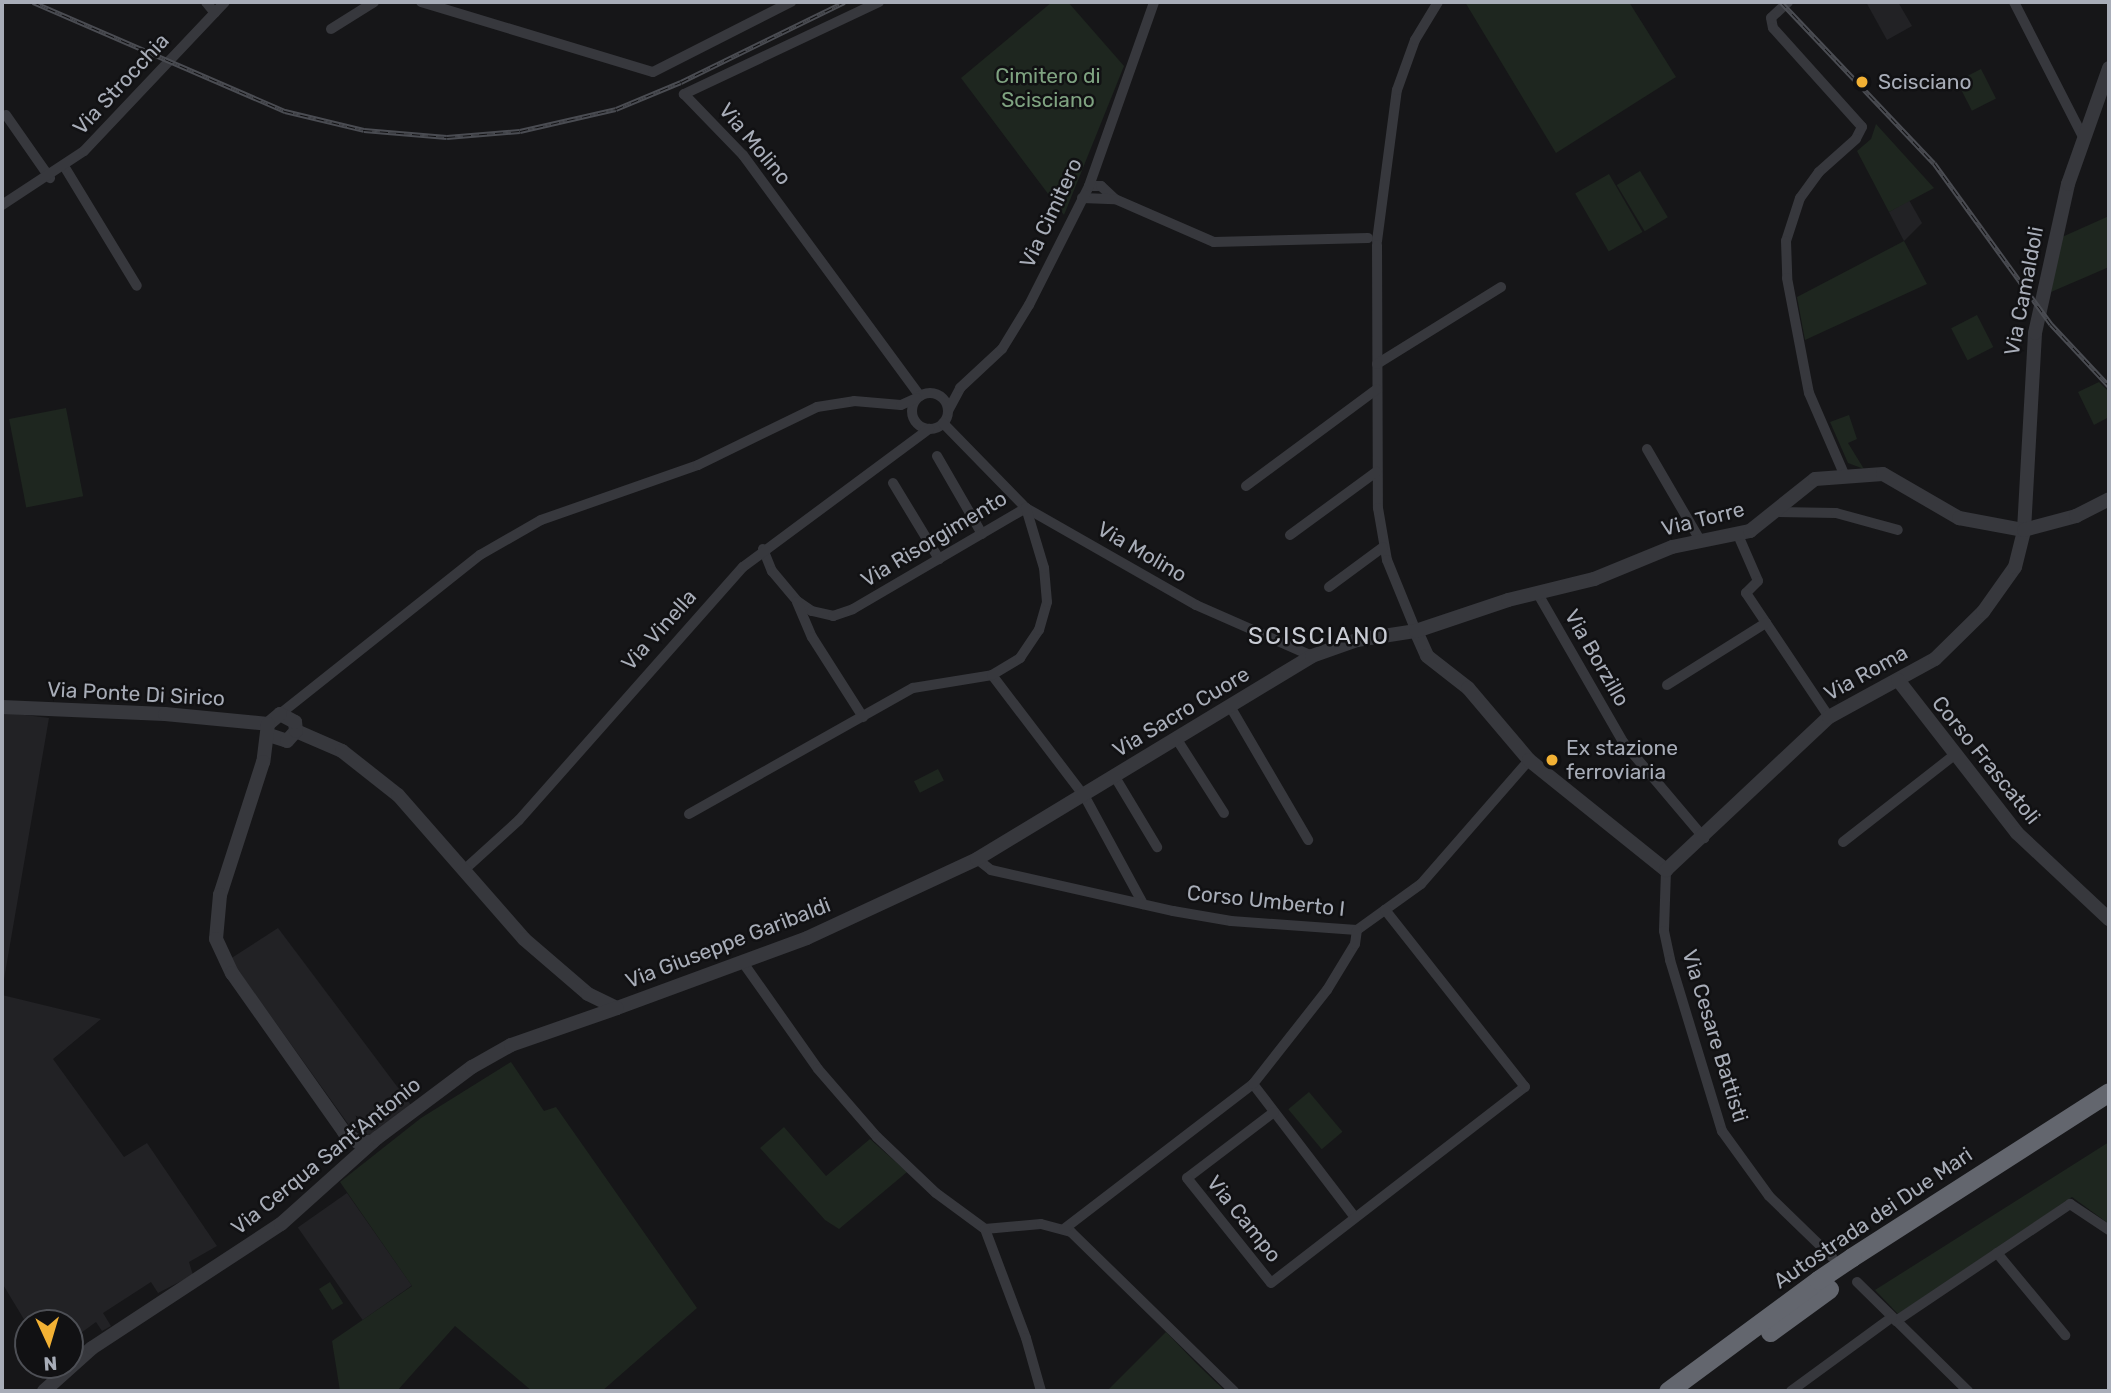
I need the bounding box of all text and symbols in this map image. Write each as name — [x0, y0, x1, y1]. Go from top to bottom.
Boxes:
street label: Via Strocchia — [68, 28, 174, 140]
park label: Cimitero di Scisciano — [995, 63, 1101, 113]
place label: Scisciano — [1878, 69, 1971, 95]
marker: Scisciano — [1852, 72, 1872, 92]
street label: Via Molino — [713, 98, 797, 190]
street label: Via Cimitero — [1015, 154, 1087, 272]
street label: Via Camaldoli — [1999, 224, 2049, 358]
street label: Via Risorgimento — [856, 486, 1012, 592]
street label: Via Torre — [1659, 496, 1747, 542]
street label: Via Molino — [1093, 516, 1191, 588]
street label: Via Vinella — [616, 584, 702, 676]
street label: Via Borzillo — [1559, 605, 1635, 711]
district label: SCISCIANO — [1249, 623, 1389, 651]
street label: Via Roma — [1820, 640, 1912, 706]
street label: Via Sacro Cuore — [1108, 661, 1254, 763]
street label: Via Ponte Di Sirico — [46, 677, 226, 711]
street label: Corso Frascatoli — [1927, 691, 2045, 829]
place label: Ex stazione ferroviaria — [1566, 735, 1678, 785]
marker: Ex stazione ferroviaria — [1544, 752, 1560, 768]
street label: Corso Umberto I — [1186, 880, 1346, 922]
street label: Via Giuseppe Garibaldi — [622, 892, 834, 994]
street label: Via Cesare Battisti — [1677, 947, 1753, 1125]
street label: Via Cerqua Sant'Antonio — [226, 1072, 426, 1240]
street label: Autostrada dei Due Mari — [1769, 1142, 1977, 1294]
street label: Via Campo — [1201, 1171, 1287, 1267]
north arrow — [14, 1309, 84, 1379]
text: N — [43, 1352, 58, 1375]

